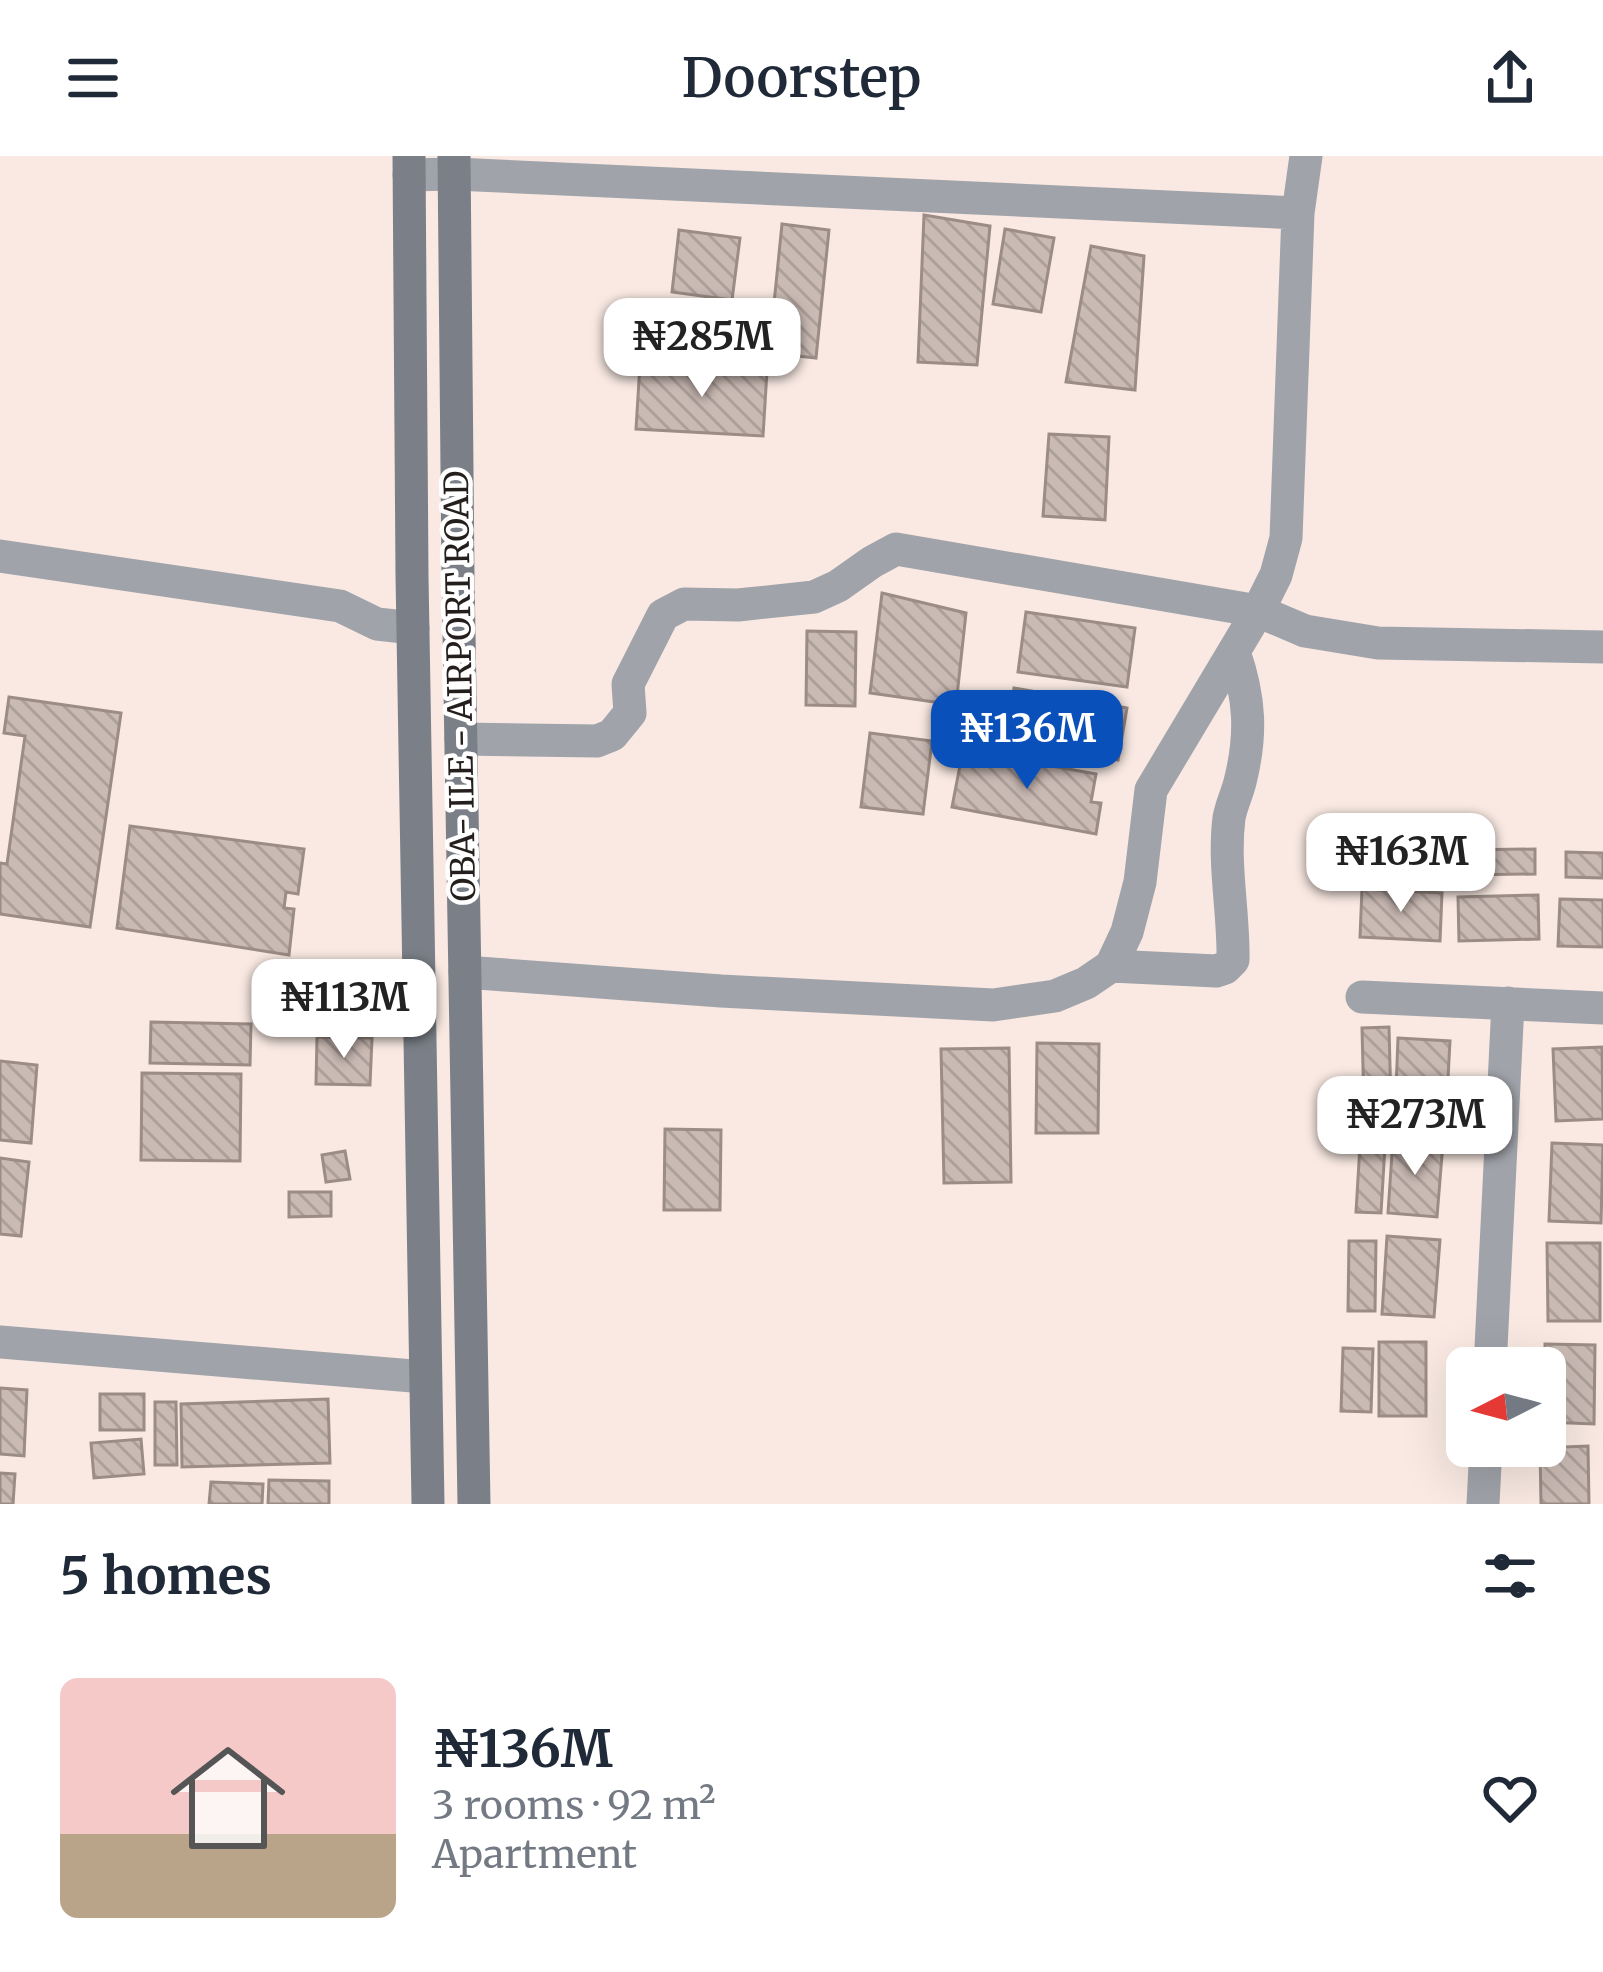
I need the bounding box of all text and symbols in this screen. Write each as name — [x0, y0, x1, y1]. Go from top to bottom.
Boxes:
text: Doorstep — [682, 44, 921, 112]
icon: menu — [60, 45, 126, 111]
icon: share — [1477, 45, 1543, 111]
pin: ₦285M — [618, 298, 786, 400]
text: ₦285M — [631, 312, 773, 361]
street label: OBA- ILE - AIRPORT ROAD — [436, 470, 484, 902]
pin: ₦136M — [943, 690, 1111, 792]
text: ₦136M — [958, 704, 1096, 753]
pin: ₦163M — [1317, 813, 1485, 915]
text: ₦163M — [1333, 827, 1469, 876]
pin: ₦113M — [260, 959, 428, 1061]
text: ₦113M — [278, 973, 410, 1022]
pin: ₦273M — [1331, 1076, 1499, 1178]
text: ₦273M — [1344, 1090, 1486, 1139]
north arrow — [1446, 1347, 1566, 1467]
map controls — [1446, 1347, 1566, 1467]
icon: filters — [1477, 1543, 1543, 1609]
text: 5 homes — [60, 1544, 272, 1608]
text: ₦136M — [432, 1717, 613, 1781]
icon: home — [156, 1726, 300, 1870]
icon: heart — [1477, 1765, 1543, 1831]
text: 3 rooms · 92 m² — [432, 1781, 716, 1830]
text: Apartment — [432, 1830, 637, 1879]

